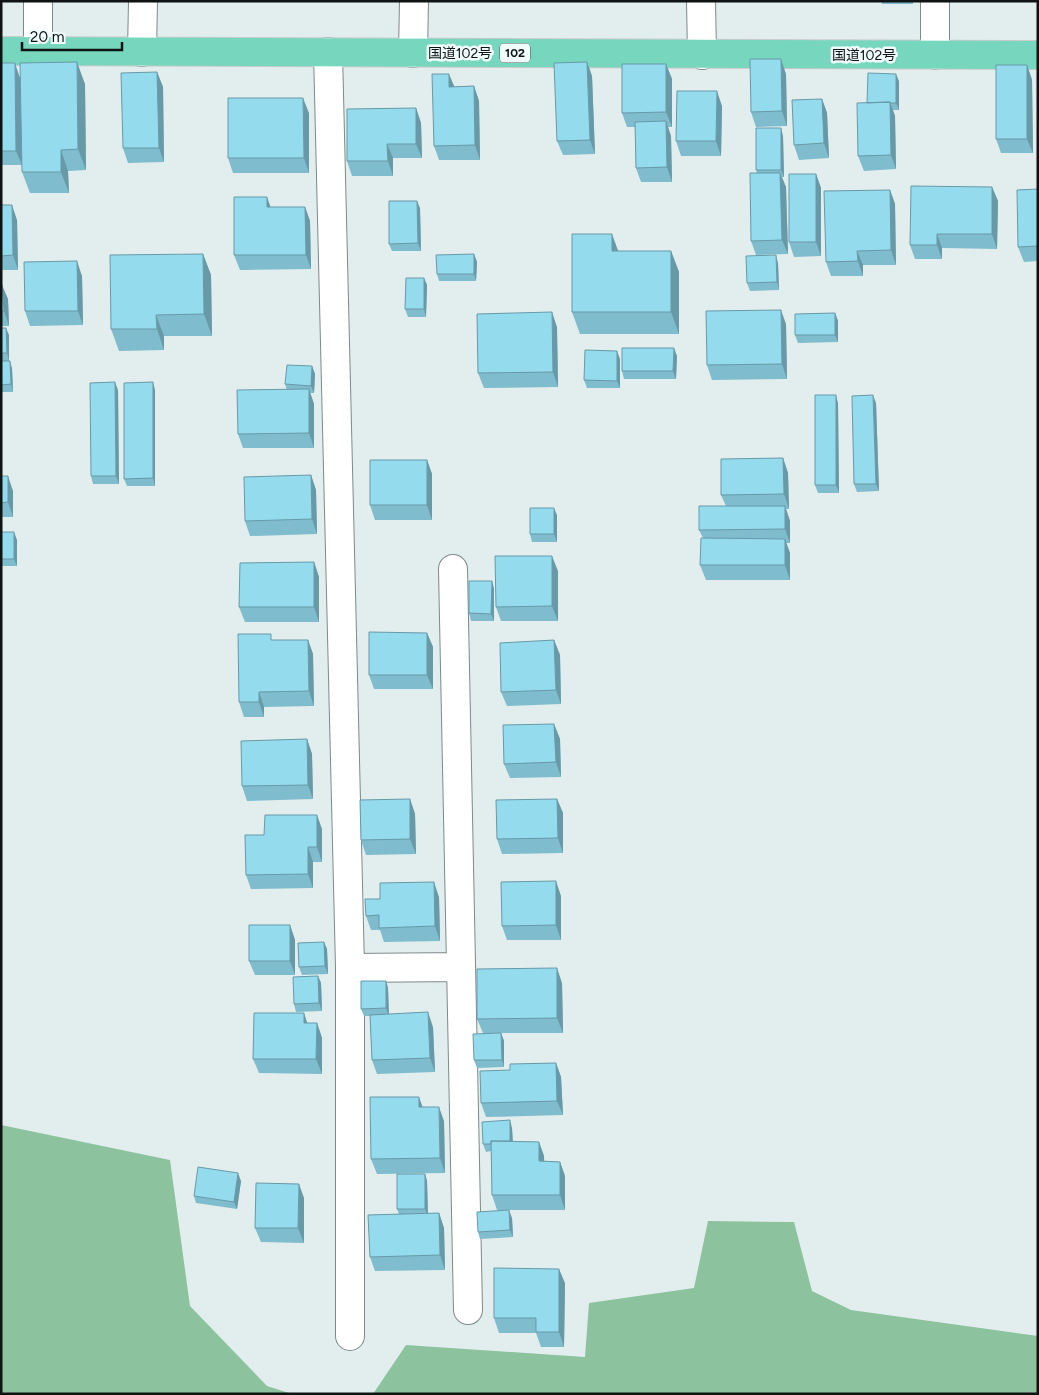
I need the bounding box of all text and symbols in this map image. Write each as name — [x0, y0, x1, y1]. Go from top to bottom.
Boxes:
scale bar — [22, 20, 122, 52]
text: 20 m — [30, 28, 64, 46]
road number: 102 — [500, 44, 530, 62]
street label: 国道102号 — [428, 45, 492, 62]
street label: 国道102号 — [832, 47, 896, 64]

